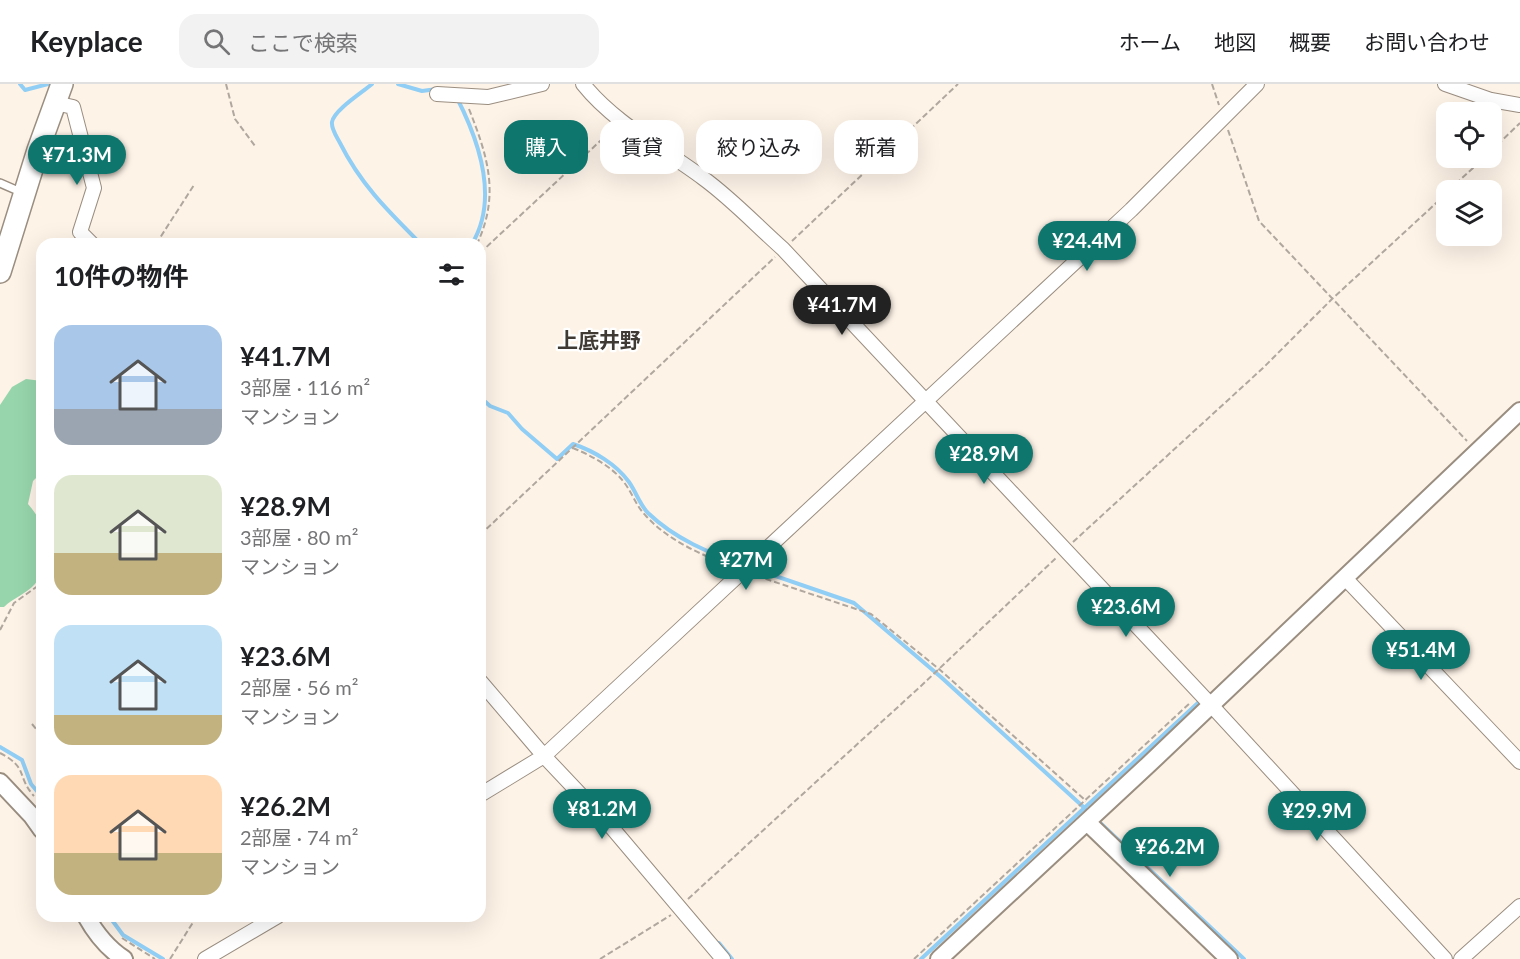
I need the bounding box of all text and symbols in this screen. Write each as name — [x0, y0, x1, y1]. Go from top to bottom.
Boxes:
search box — [179, 14, 599, 68]
text: Keyplace — [30, 24, 143, 58]
icon: search — [200, 25, 233, 58]
text: ここで検索 — [248, 29, 358, 56]
text: ホーム — [1119, 29, 1181, 54]
text: 地図 — [1214, 29, 1256, 54]
text: 概要 — [1289, 29, 1331, 54]
text: お問い合わせ — [1364, 29, 1490, 54]
map controls — [1436, 102, 1502, 246]
button: locate — [1436, 102, 1502, 168]
chip: 購入 — [504, 120, 588, 174]
chip: 賃貸 — [600, 120, 684, 174]
chip: 絞り込み — [696, 120, 822, 174]
chip: 新着 — [834, 120, 918, 174]
pin: ¥71.3M — [28, 135, 126, 186]
text: ¥71.3M — [42, 142, 112, 166]
button: layers — [1436, 180, 1502, 246]
pin: ¥24.4M — [1038, 221, 1136, 272]
text: ¥24.4M — [1052, 228, 1122, 252]
icon: filters — [435, 258, 468, 291]
text: 10件の物件 — [54, 260, 188, 292]
pin: ¥41.7M — [793, 285, 891, 336]
text: ¥41.7M — [807, 292, 877, 316]
district label: 上底井野 — [557, 327, 641, 352]
text: ¥41.7M — [240, 340, 331, 372]
icon: home — [102, 349, 174, 421]
text: 3部屋 · 116 m² — [240, 375, 370, 399]
text: マンション — [240, 404, 340, 428]
pin: ¥28.9M — [935, 434, 1033, 485]
text: ¥28.9M — [949, 441, 1019, 465]
text: ¥28.9M — [240, 490, 331, 522]
icon: home — [102, 499, 174, 571]
text: 3部屋 · 80 m² — [240, 525, 359, 549]
pin: ¥27M — [710, 540, 782, 591]
text: ¥27M — [719, 547, 773, 571]
text: マンション — [240, 554, 340, 578]
pin: ¥23.6M — [1077, 587, 1175, 638]
text: ¥23.6M — [1091, 594, 1161, 618]
pin: ¥51.4M — [1372, 630, 1470, 681]
text: ¥51.4M — [1386, 637, 1456, 661]
text: ¥23.6M — [240, 640, 331, 672]
icon: home — [102, 649, 174, 721]
text: 2部屋 · 56 m² — [240, 675, 359, 699]
text: マンション — [240, 704, 340, 728]
pin: ¥81.2M — [553, 789, 651, 840]
text: ¥26.2M — [240, 790, 331, 822]
pin: ¥29.9M — [1268, 791, 1366, 842]
text: ¥81.2M — [567, 796, 637, 820]
text: ¥29.9M — [1282, 798, 1352, 822]
icon: home — [102, 799, 174, 871]
text: 2部屋 · 74 m² — [240, 825, 359, 849]
pin: ¥26.2M — [1121, 827, 1219, 878]
text: ¥26.2M — [1135, 834, 1205, 858]
text: マンション — [240, 854, 340, 878]

